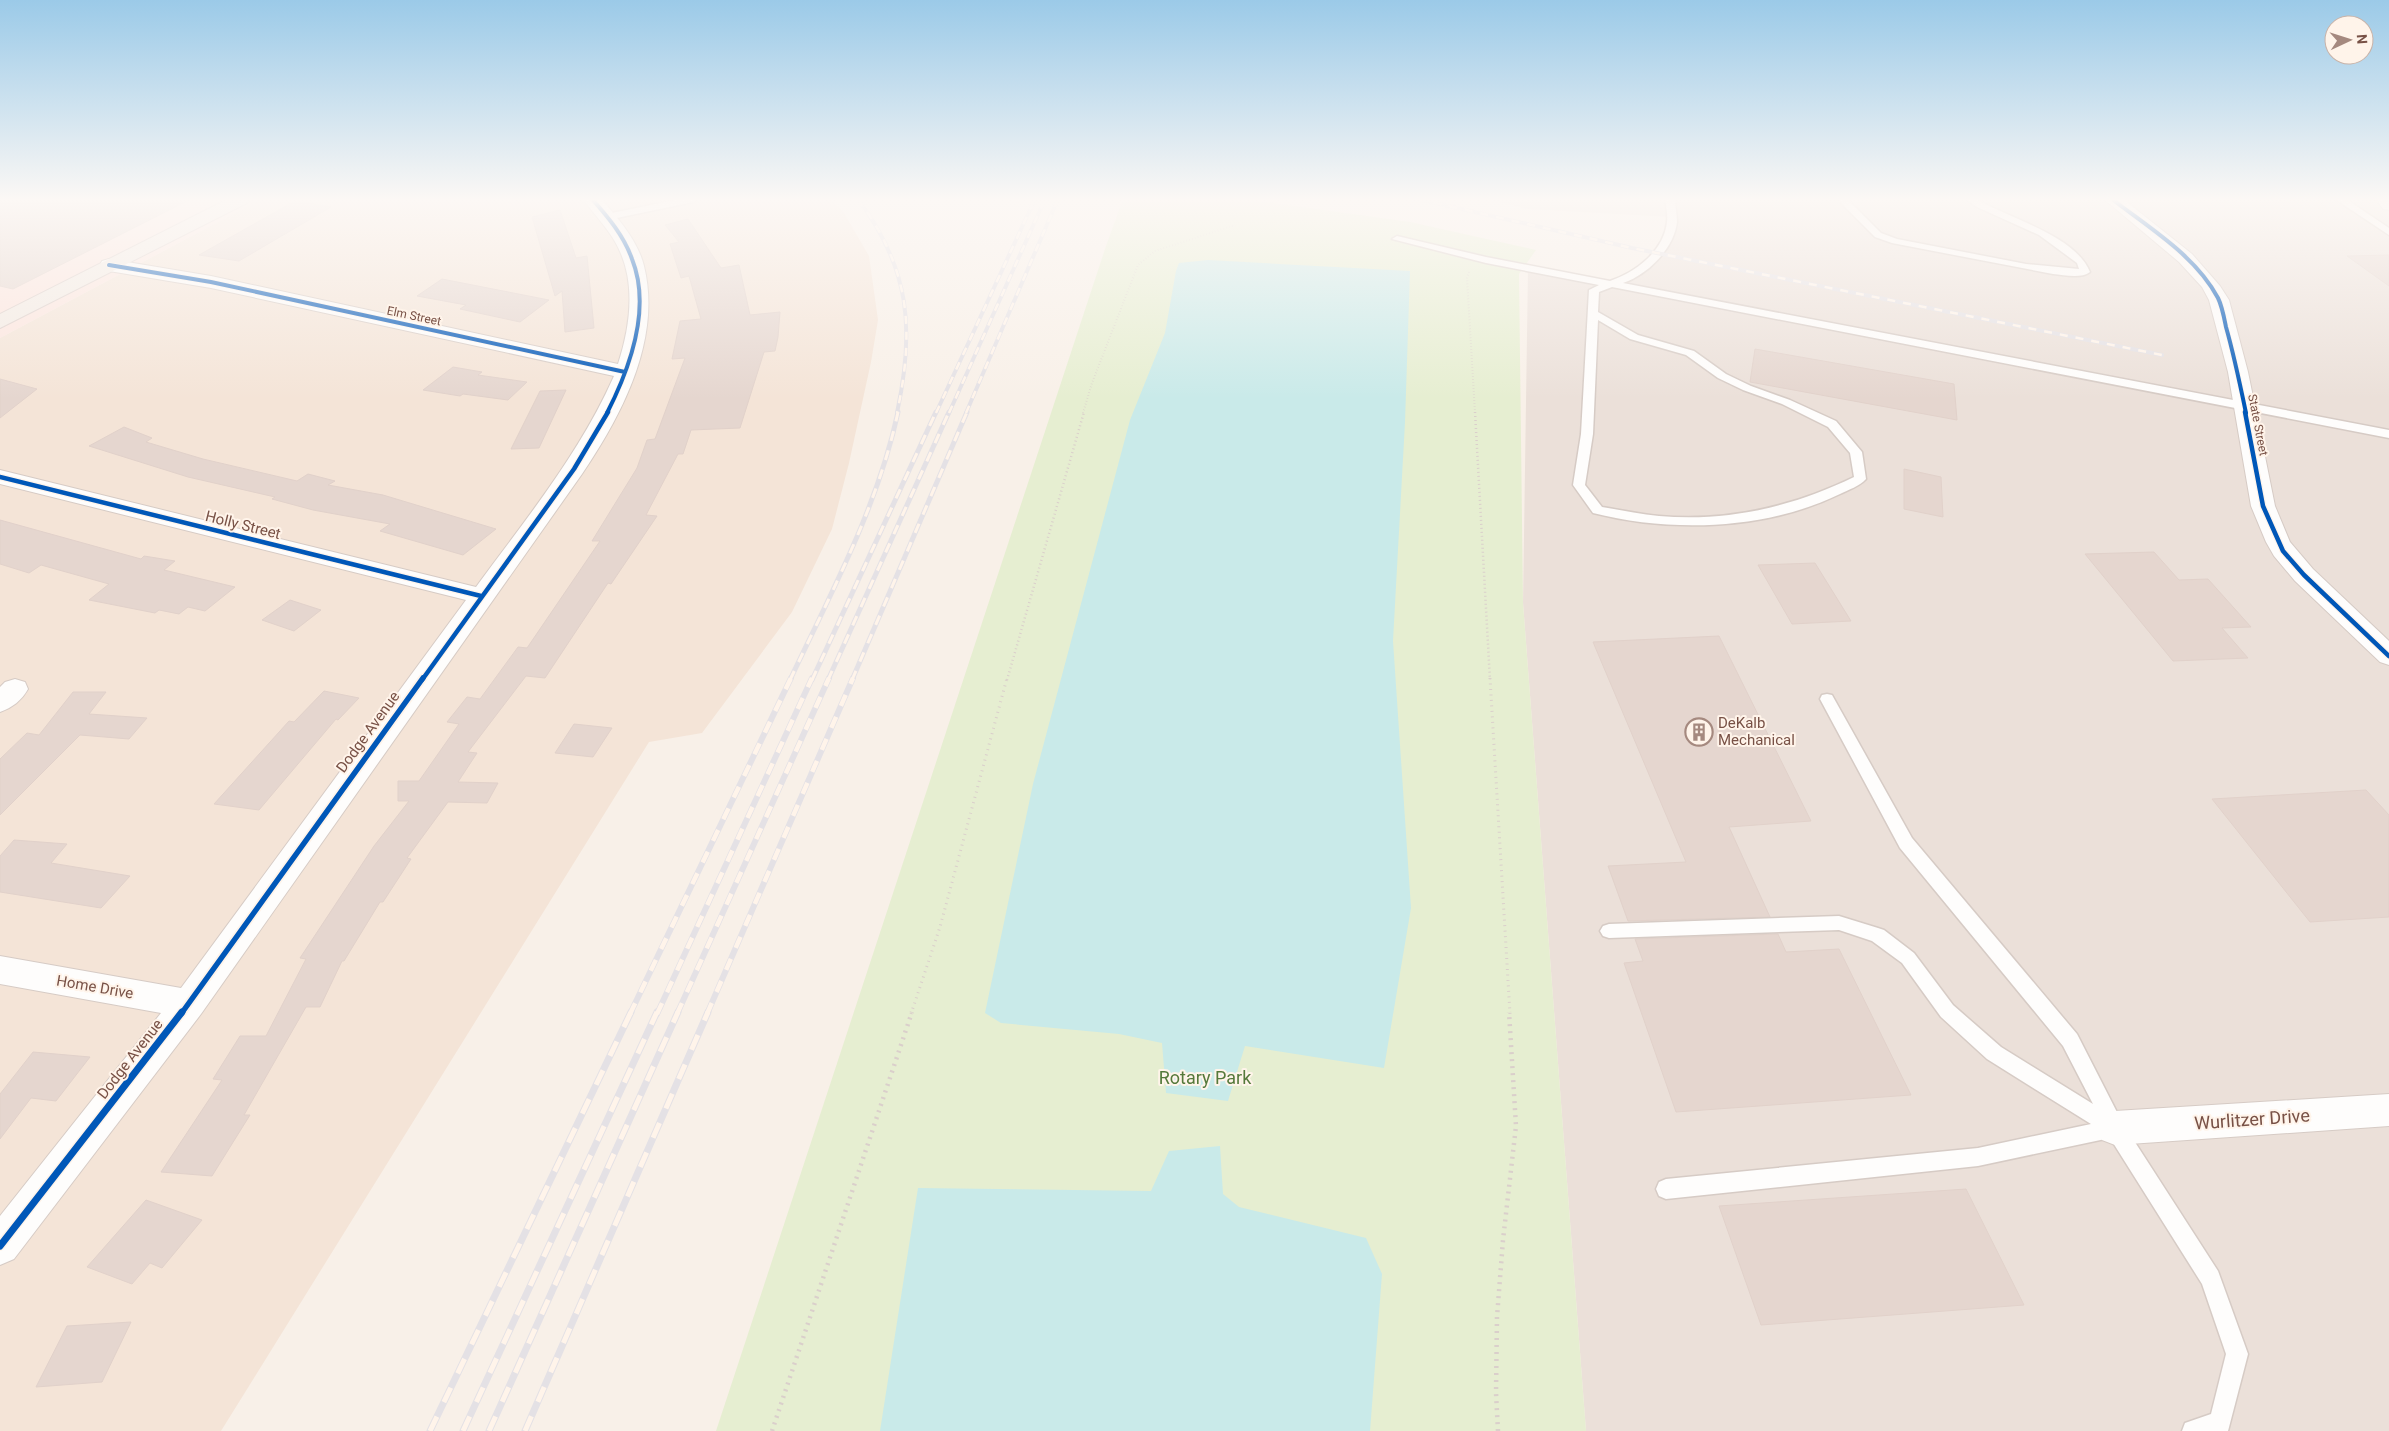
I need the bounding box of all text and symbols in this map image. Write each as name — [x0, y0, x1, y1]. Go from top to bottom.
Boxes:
north arrow — [2324, 15, 2374, 65]
text: N — [2354, 34, 2370, 45]
street label: Elm Street — [386, 303, 442, 329]
street label: State Street — [2245, 393, 2271, 457]
street label: Holly Street — [203, 507, 283, 543]
street label: Dodge Avenue — [333, 688, 404, 776]
place label: DeKalb Mechanical — [1718, 714, 1795, 749]
building icon: DeKalb Mechanical — [1684, 717, 1714, 747]
street label: Home Drive — [55, 971, 135, 1003]
street label: Dodge Avenue — [93, 1016, 167, 1102]
park label: Rotary Park — [1159, 1067, 1252, 1088]
street label: Wurlitzer Drive — [2194, 1104, 2310, 1134]

